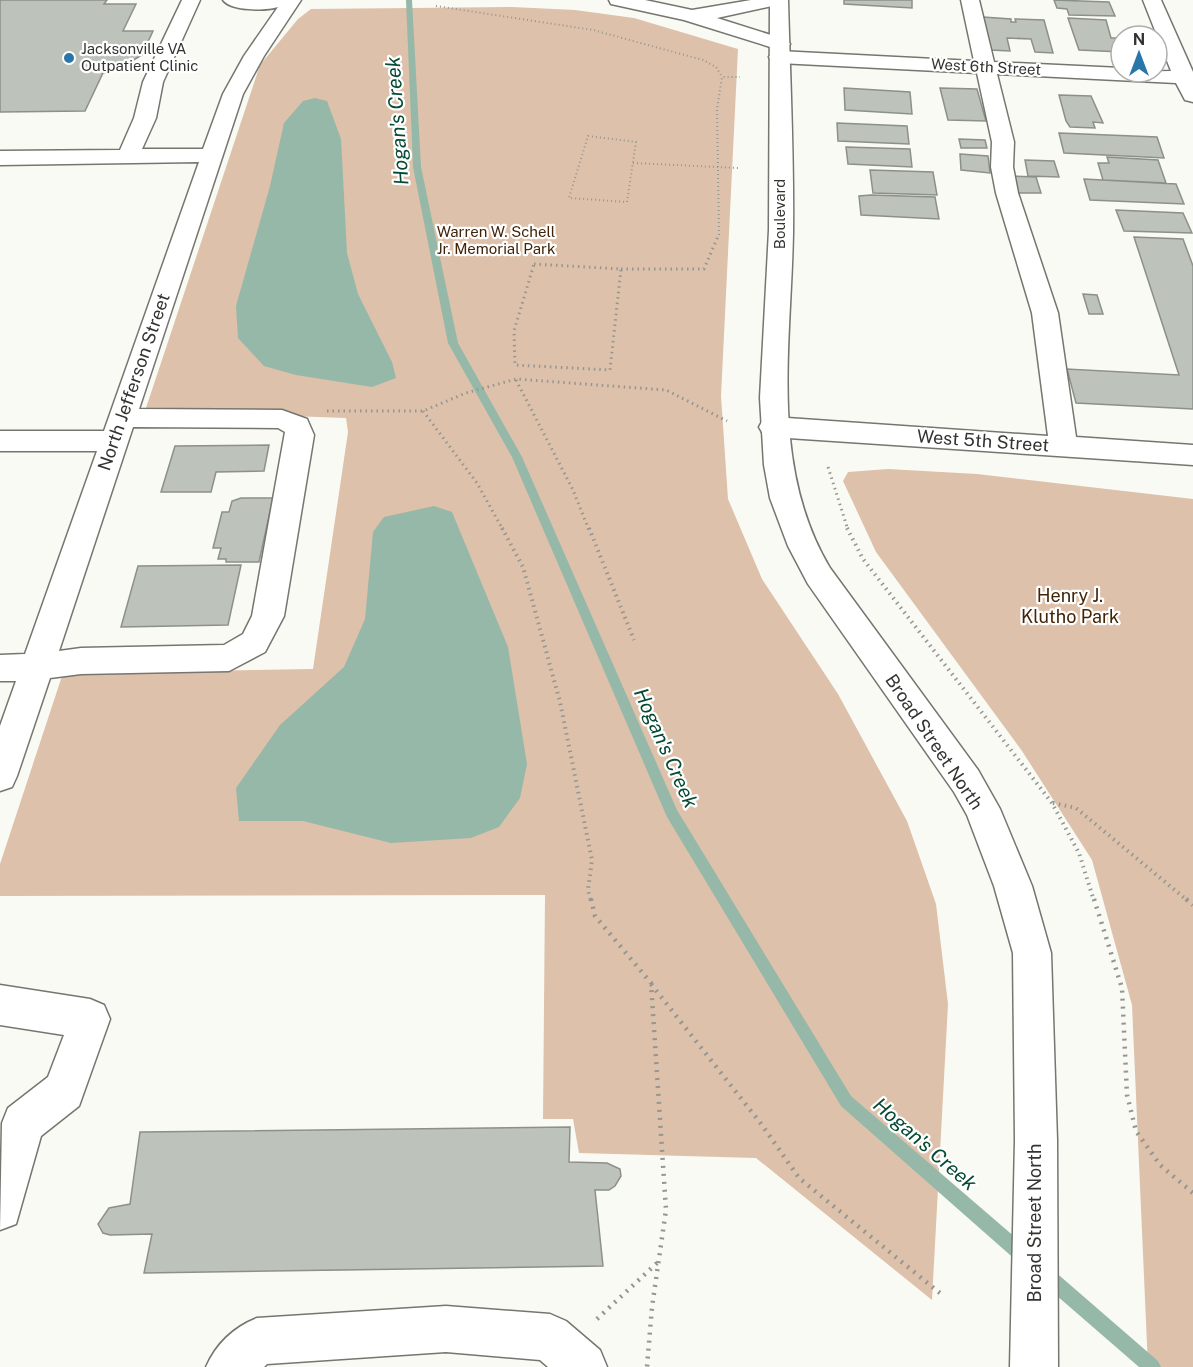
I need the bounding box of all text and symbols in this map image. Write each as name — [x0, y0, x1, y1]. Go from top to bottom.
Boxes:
north arrow — [1109, 24, 1169, 84]
text: N — [1133, 30, 1145, 49]
place label: Jacksonville VA Outpatient Clinic — [81, 40, 198, 74]
marker: Jacksonville VA Outpatient Clinic — [62, 51, 76, 65]
street label: West 6th Street — [931, 55, 1042, 78]
water label: Hogan's Creek — [381, 56, 413, 186]
street label: Boulevard — [771, 179, 788, 249]
park label: Warren W. Schell Jr. Memorial Park — [437, 223, 555, 257]
street label: North Jefferson Street — [93, 290, 174, 473]
street label: West 5th Street — [916, 425, 1050, 456]
park label: Henry J. Klutho Park — [1021, 585, 1119, 627]
street label: Broad Street North — [881, 670, 988, 813]
water label: Hogan's Creek — [629, 684, 703, 812]
water label: Hogan's Creek — [868, 1093, 982, 1195]
street label: Broad Street North — [1024, 1144, 1045, 1302]

